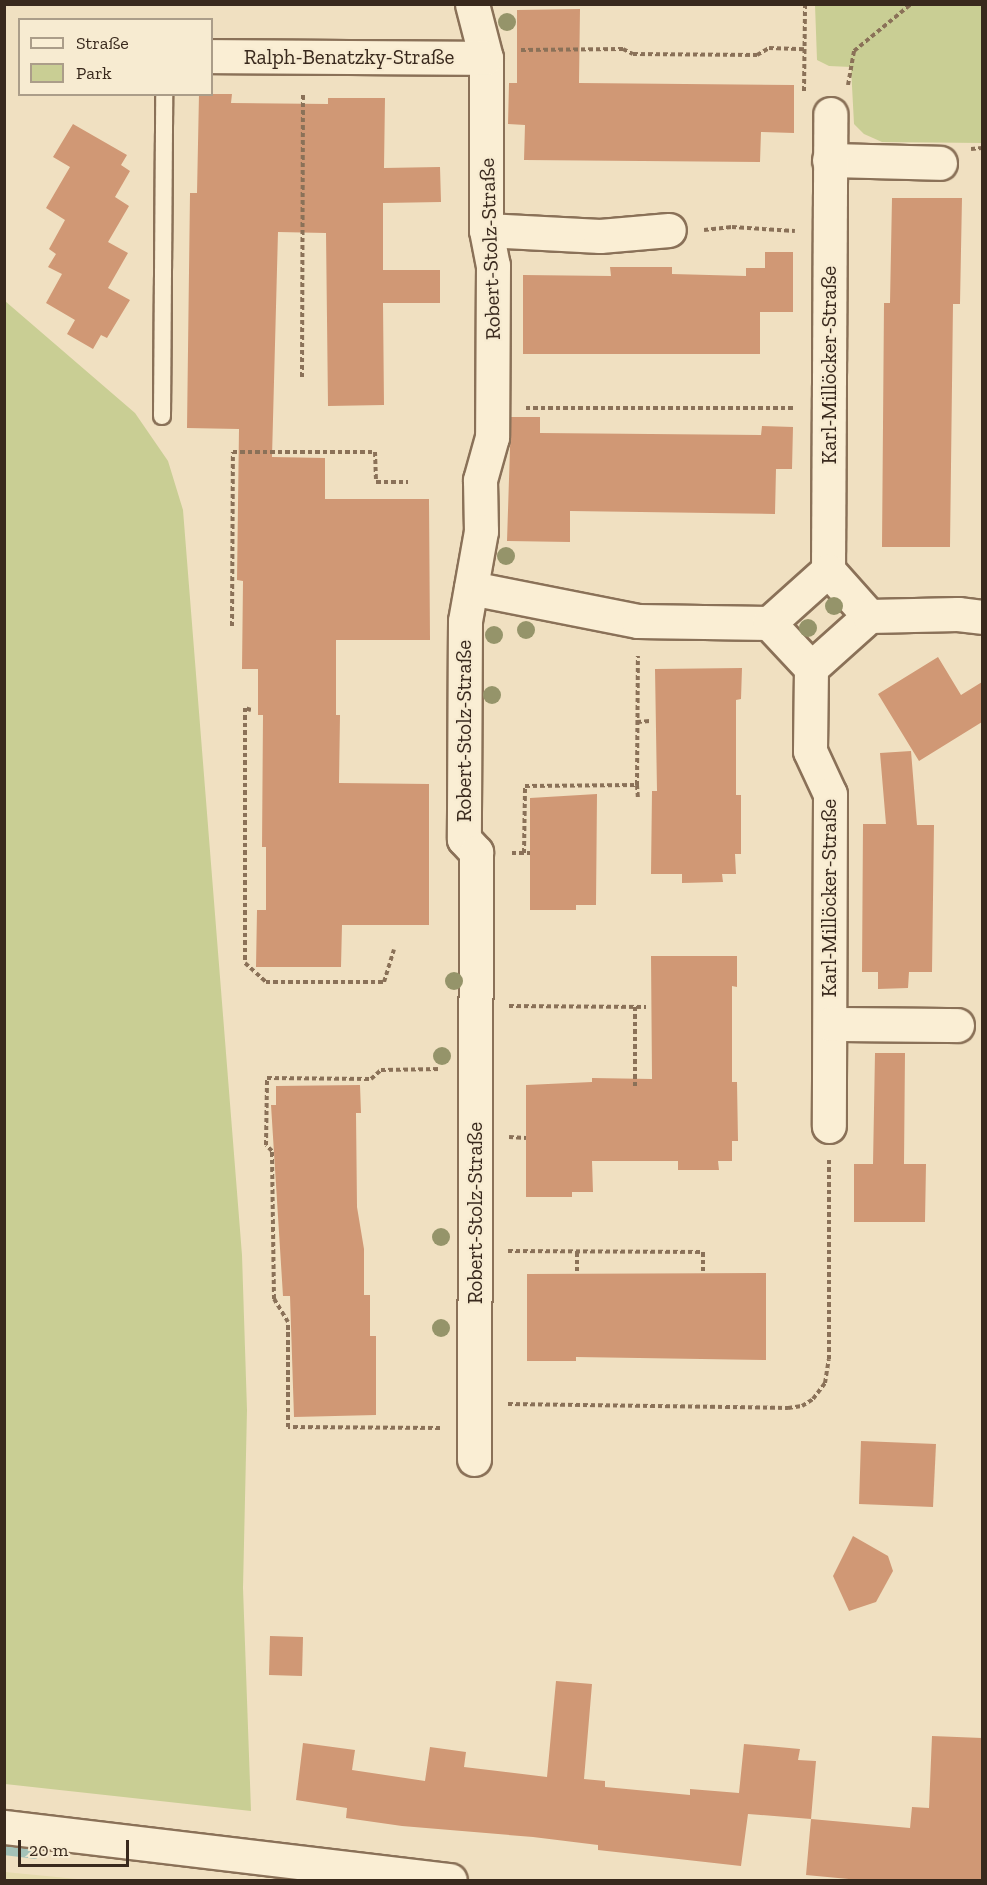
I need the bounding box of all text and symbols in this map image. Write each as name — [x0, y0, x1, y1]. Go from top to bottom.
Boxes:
legend — [18, 18, 213, 96]
text: Straße — [76, 32, 129, 54]
street label: Ralph-Benatzky-Straße — [244, 44, 454, 70]
text: Park — [76, 62, 112, 84]
street label: Robert-Stolz-Straße — [474, 158, 506, 340]
street label: Karl-Millöcker-Straße — [816, 266, 842, 464]
street label: Robert-Stolz-Straße — [451, 640, 477, 822]
street label: Karl-Millöcker-Straße — [816, 799, 842, 997]
street label: Robert-Stolz-Straße — [462, 1122, 488, 1304]
scale bar — [21, 1828, 132, 1866]
text: 20 m — [29, 1839, 68, 1861]

